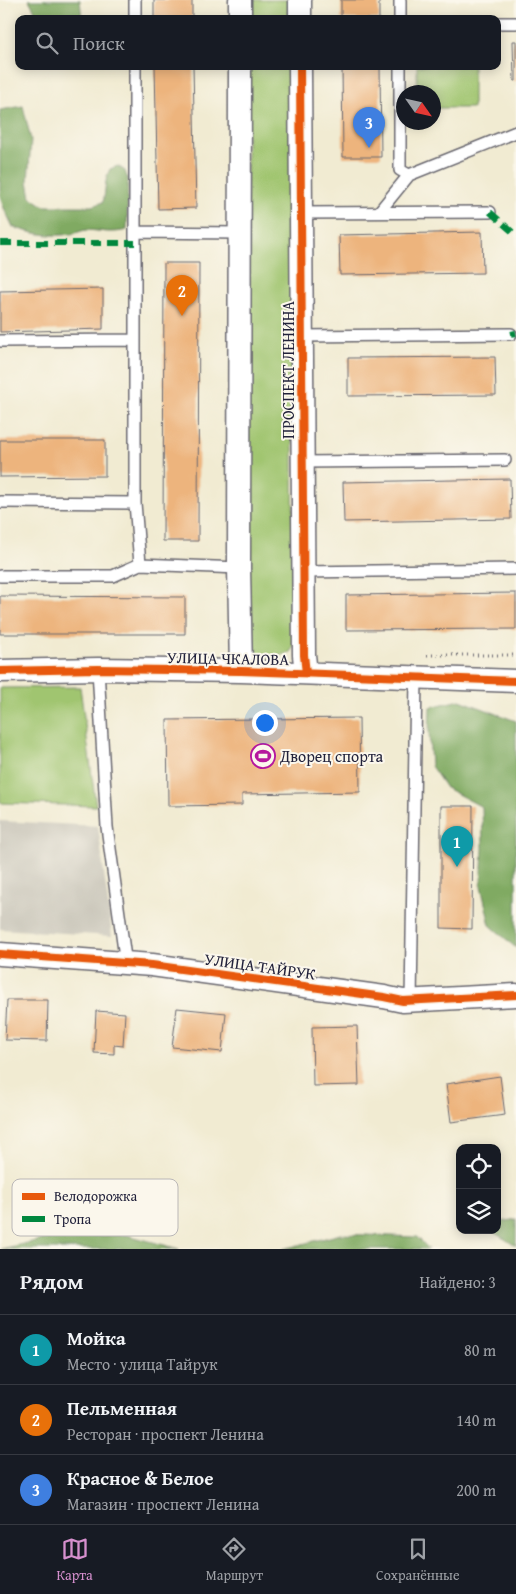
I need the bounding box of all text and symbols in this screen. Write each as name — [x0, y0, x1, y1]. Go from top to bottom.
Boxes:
search box — [15, 15, 501, 70]
icon: search — [33, 29, 61, 57]
text: Поиск — [73, 29, 125, 57]
north arrow — [396, 85, 441, 130]
pin: 3 — [353, 107, 385, 148]
pin: 2 — [166, 275, 198, 316]
street label: ПРОСПЕКТ ЛЕНИНА — [276, 301, 300, 439]
street label: УЛИЦА ЧКАЛОВА — [167, 645, 290, 671]
your location — [252, 710, 278, 736]
sports icon: Дворец спорта — [250, 743, 276, 769]
place label: Дворец спорта — [279, 744, 384, 768]
pin: 1 — [441, 826, 473, 867]
street label: УЛИЦА ТАЙРУК — [203, 946, 317, 986]
map controls — [456, 1144, 501, 1234]
button: locate — [456, 1144, 501, 1189]
legend — [12, 1179, 178, 1236]
text: Велодорожка — [54, 1186, 137, 1206]
button: layers — [456, 1189, 501, 1234]
text: Тропа — [54, 1209, 91, 1229]
text: Рядом — [20, 1266, 83, 1297]
text: Найдено: 3 — [419, 1270, 496, 1294]
text: Мойка — [67, 1324, 126, 1352]
text: 1 — [32, 1338, 40, 1362]
text: 80 m — [464, 1338, 496, 1362]
text: Место · улица Тайрук — [67, 1352, 218, 1376]
text: Пельменная — [67, 1394, 177, 1422]
text: 2 — [32, 1408, 40, 1432]
text: 140 m — [456, 1408, 496, 1432]
text: Ресторан · проспект Ленина — [67, 1422, 264, 1446]
text: Красное & Белое — [67, 1464, 213, 1492]
text: 3 — [32, 1478, 40, 1502]
text: 200 m — [456, 1478, 496, 1502]
text: Магазин · проспект Ленина — [67, 1492, 259, 1516]
tab: Карта — [57, 1535, 93, 1585]
tab: Маршрут — [206, 1535, 263, 1585]
tab: Сохранённые — [376, 1535, 459, 1585]

